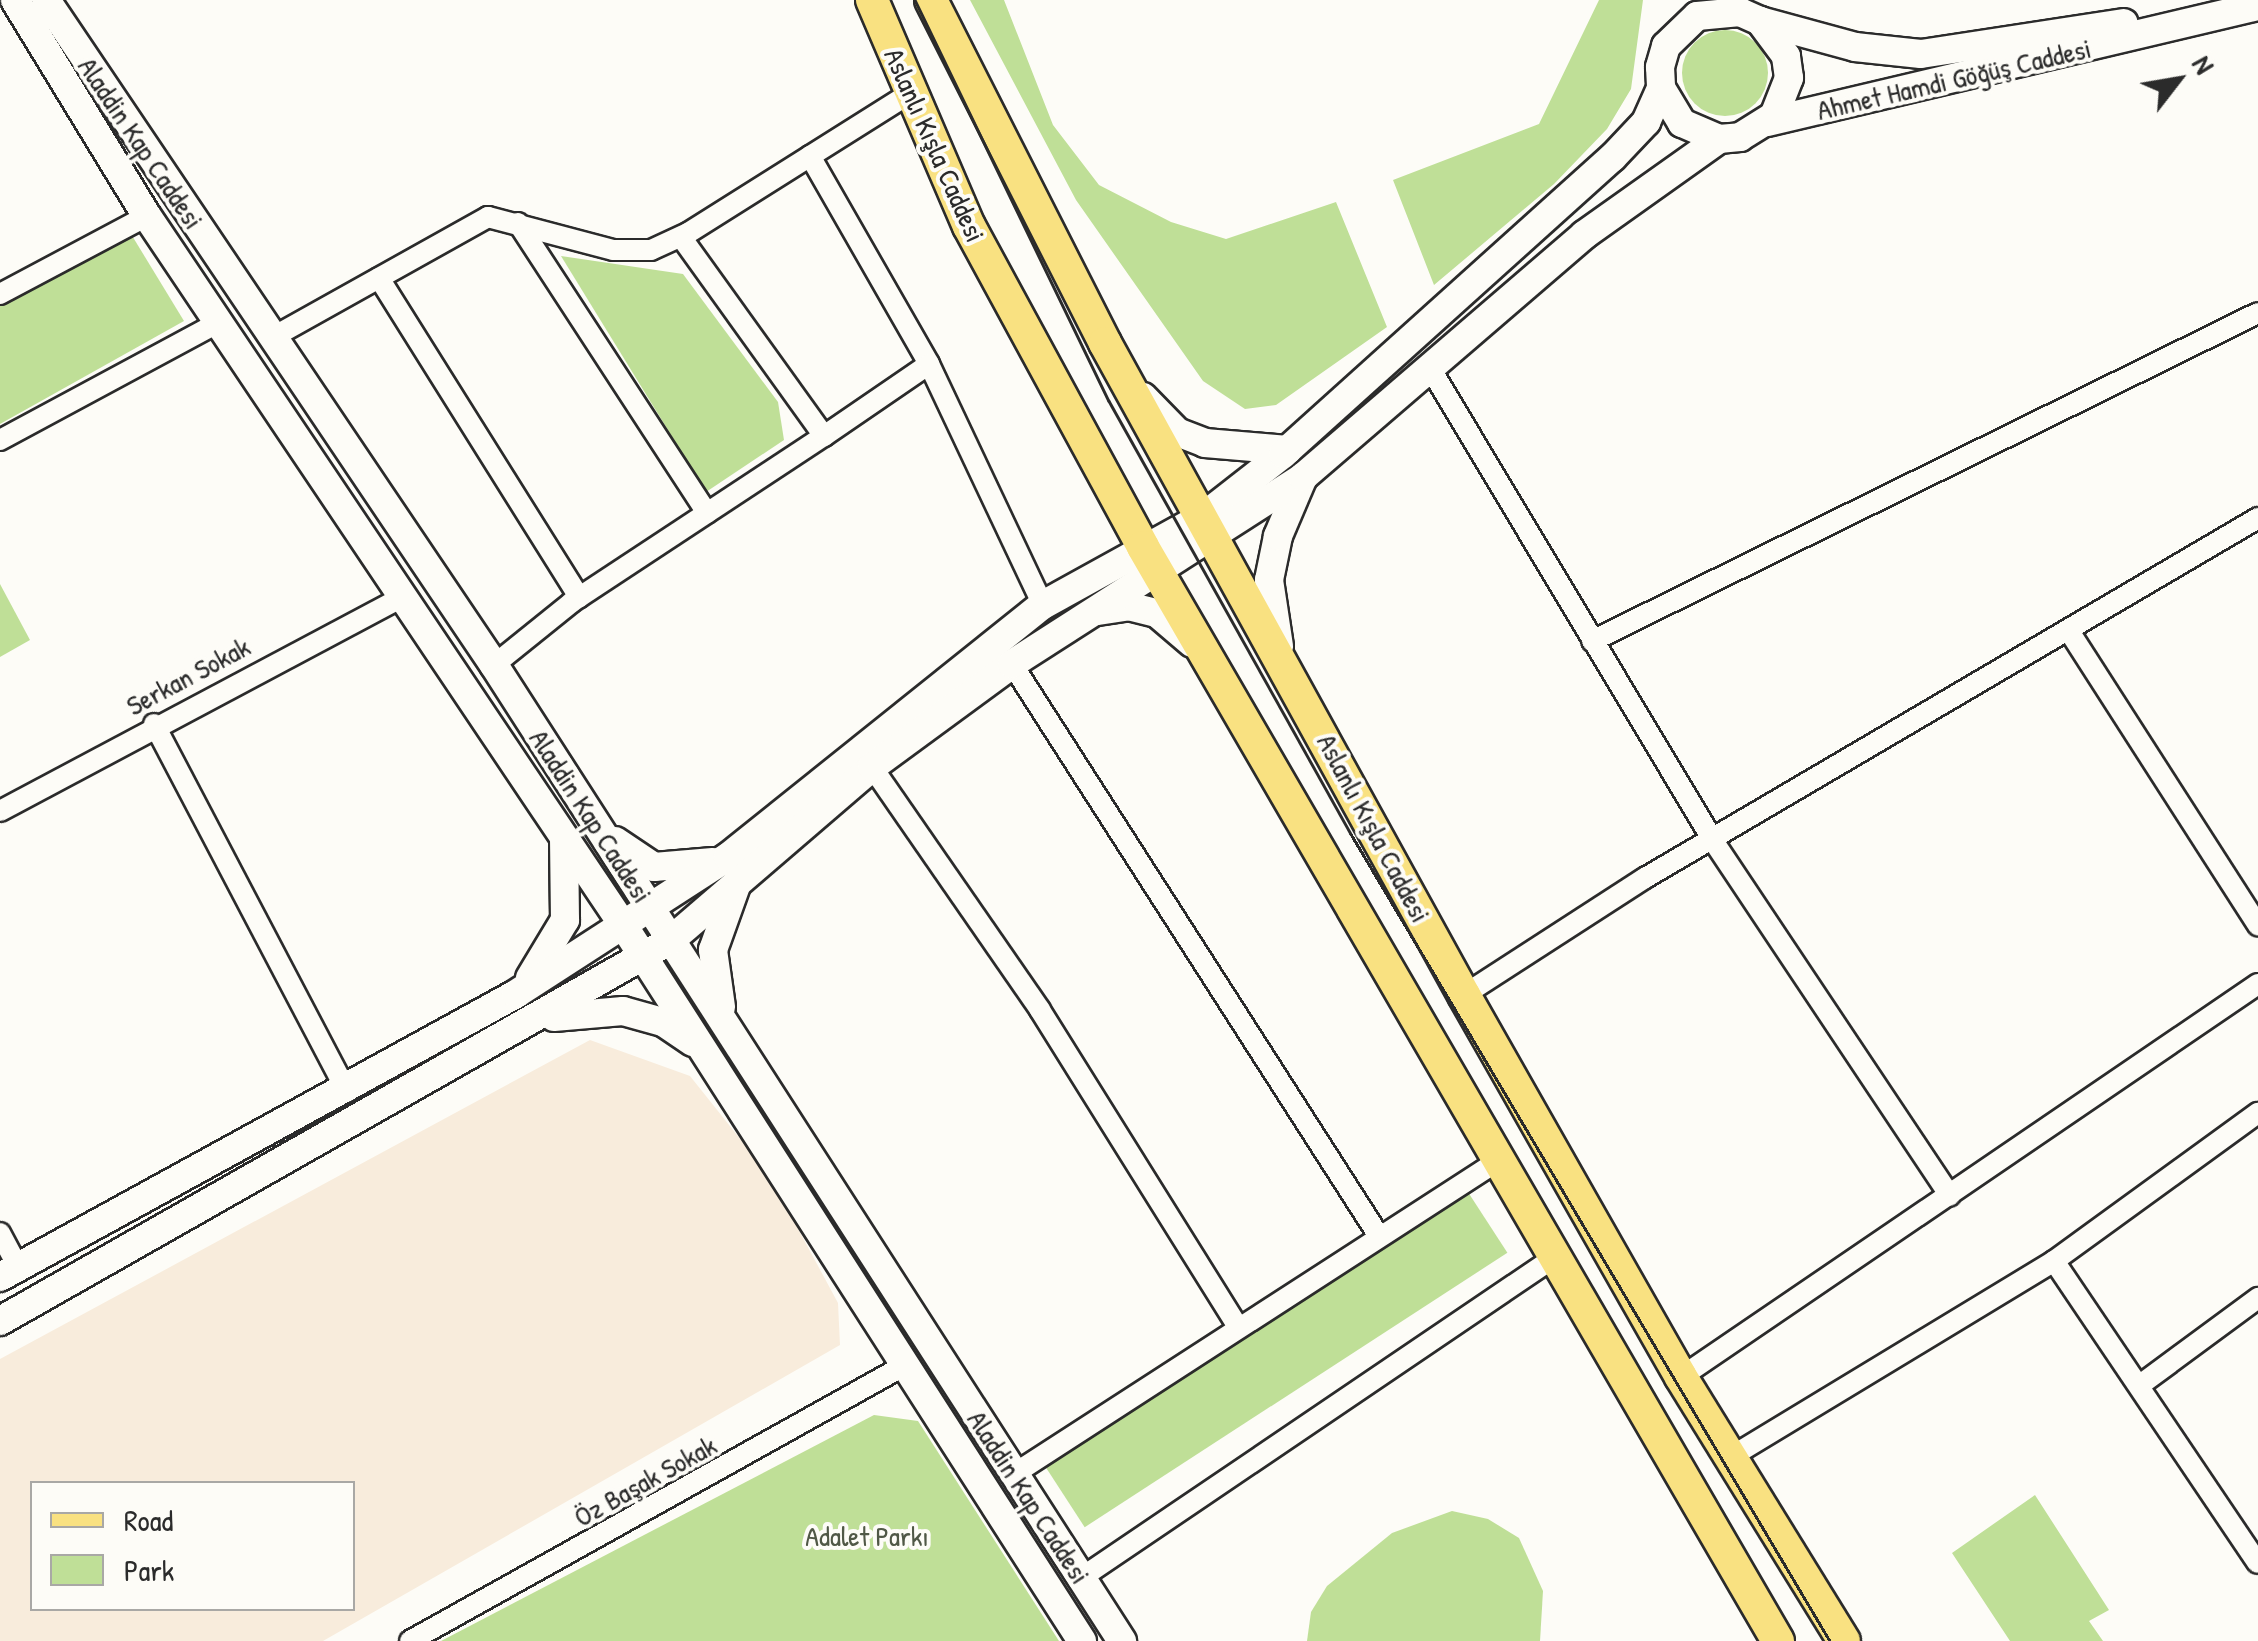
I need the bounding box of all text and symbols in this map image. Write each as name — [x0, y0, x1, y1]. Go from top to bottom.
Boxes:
north arrow — [2128, 30, 2228, 130]
street label: Ahmet Hamdi Göğüş Caddesi — [1814, 31, 2094, 127]
street label: Aslanlı Kışla Caddesi — [877, 43, 993, 247]
text: N — [2184, 48, 2224, 81]
street label: Aladdin Kap Caddesi — [71, 51, 211, 235]
street label: Serkan Sokak — [121, 630, 255, 722]
street label: Aladdin Kap Caddesi — [523, 723, 659, 909]
street label: Aslanlı Kışla Caddesi — [1310, 728, 1438, 928]
street label: Aladdin Kap Caddesi — [961, 1404, 1097, 1590]
street label: Öz Başak Sokak — [568, 1428, 722, 1534]
legend — [30, 1481, 355, 1611]
text: Road — [124, 1500, 173, 1540]
park label: Adalet Parkı — [805, 1519, 929, 1553]
text: Park — [124, 1550, 174, 1590]

